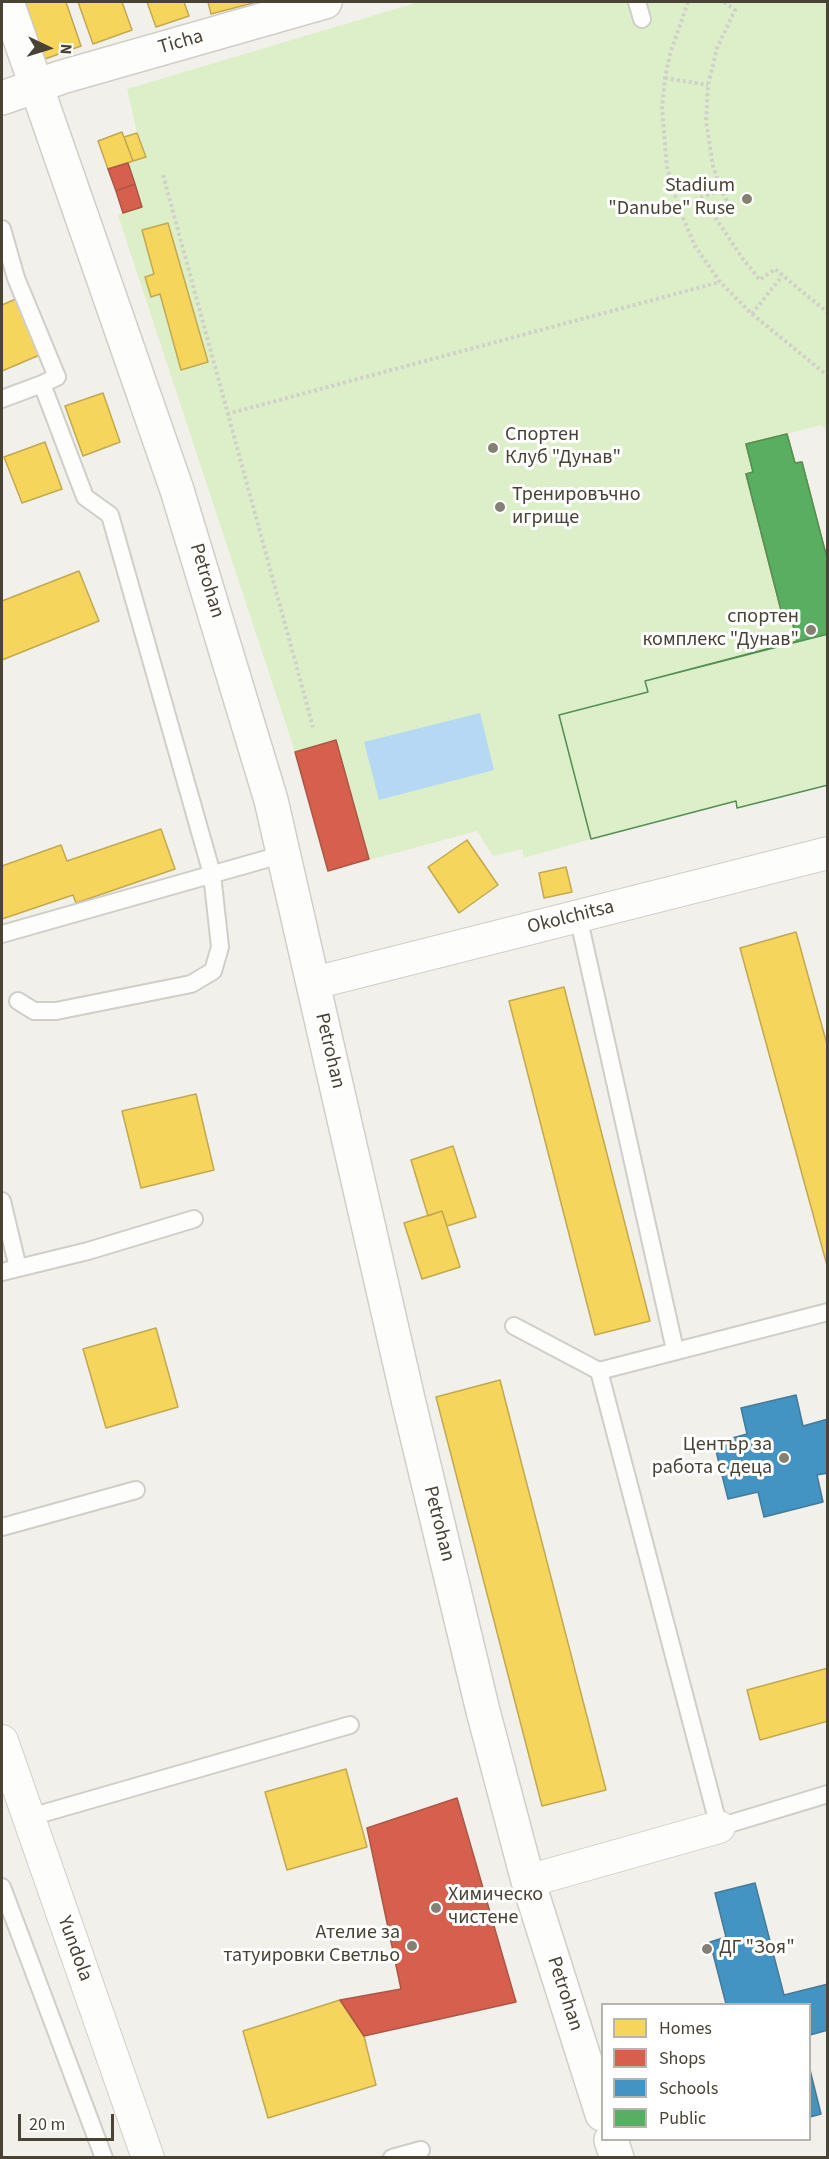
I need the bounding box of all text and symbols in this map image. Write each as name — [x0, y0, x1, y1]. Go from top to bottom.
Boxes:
north arrow — [18, 18, 78, 78]
street label: Ticha — [156, 25, 206, 61]
text: N — [55, 43, 77, 55]
place label: Stadium "Danube" Ruse — [608, 175, 735, 222]
marker: Stadium "Danube" Ruse — [740, 192, 754, 206]
place label: Спортен Клуб "Дунав" — [505, 424, 621, 471]
marker: Спортен Клуб "Дунав" — [486, 441, 500, 455]
place label: Тренировъчно игрище — [512, 484, 641, 531]
marker: Тренировъчно игрище — [493, 500, 507, 514]
street label: Petrohan — [183, 541, 229, 621]
place label: спортен комплекс "Дунав" — [643, 606, 799, 653]
marker: спортен комплекс "Дунав" — [804, 623, 818, 637]
street label: Okolchitsa — [525, 896, 617, 940]
street label: Petrohan — [309, 1011, 349, 1091]
place label: Център за работа с деца — [652, 1434, 772, 1481]
marker: Център за работа с деца — [777, 1451, 791, 1465]
street label: Petrohan — [417, 1484, 459, 1564]
place label: Химическо чистене — [448, 1884, 543, 1931]
marker: Химическо чистене — [429, 1901, 443, 1915]
street label: Yundola — [51, 1913, 97, 1985]
place label: Ателие за татуировки Светльо — [223, 1922, 400, 1969]
place label: ДГ "Зоя" — [719, 1937, 795, 1961]
marker: Ателие за татуировки Светльо — [405, 1939, 419, 1953]
marker: ДГ "Зоя" — [700, 1942, 714, 1956]
street label: Petrohan — [541, 1954, 587, 2034]
legend — [601, 2003, 811, 2141]
text: Homes — [659, 2016, 712, 2041]
text: Shops — [659, 2046, 706, 2071]
text: Schools — [659, 2076, 718, 2101]
scale bar — [21, 2102, 117, 2140]
text: Public — [659, 2106, 706, 2131]
text: 20 m — [29, 2112, 65, 2137]

